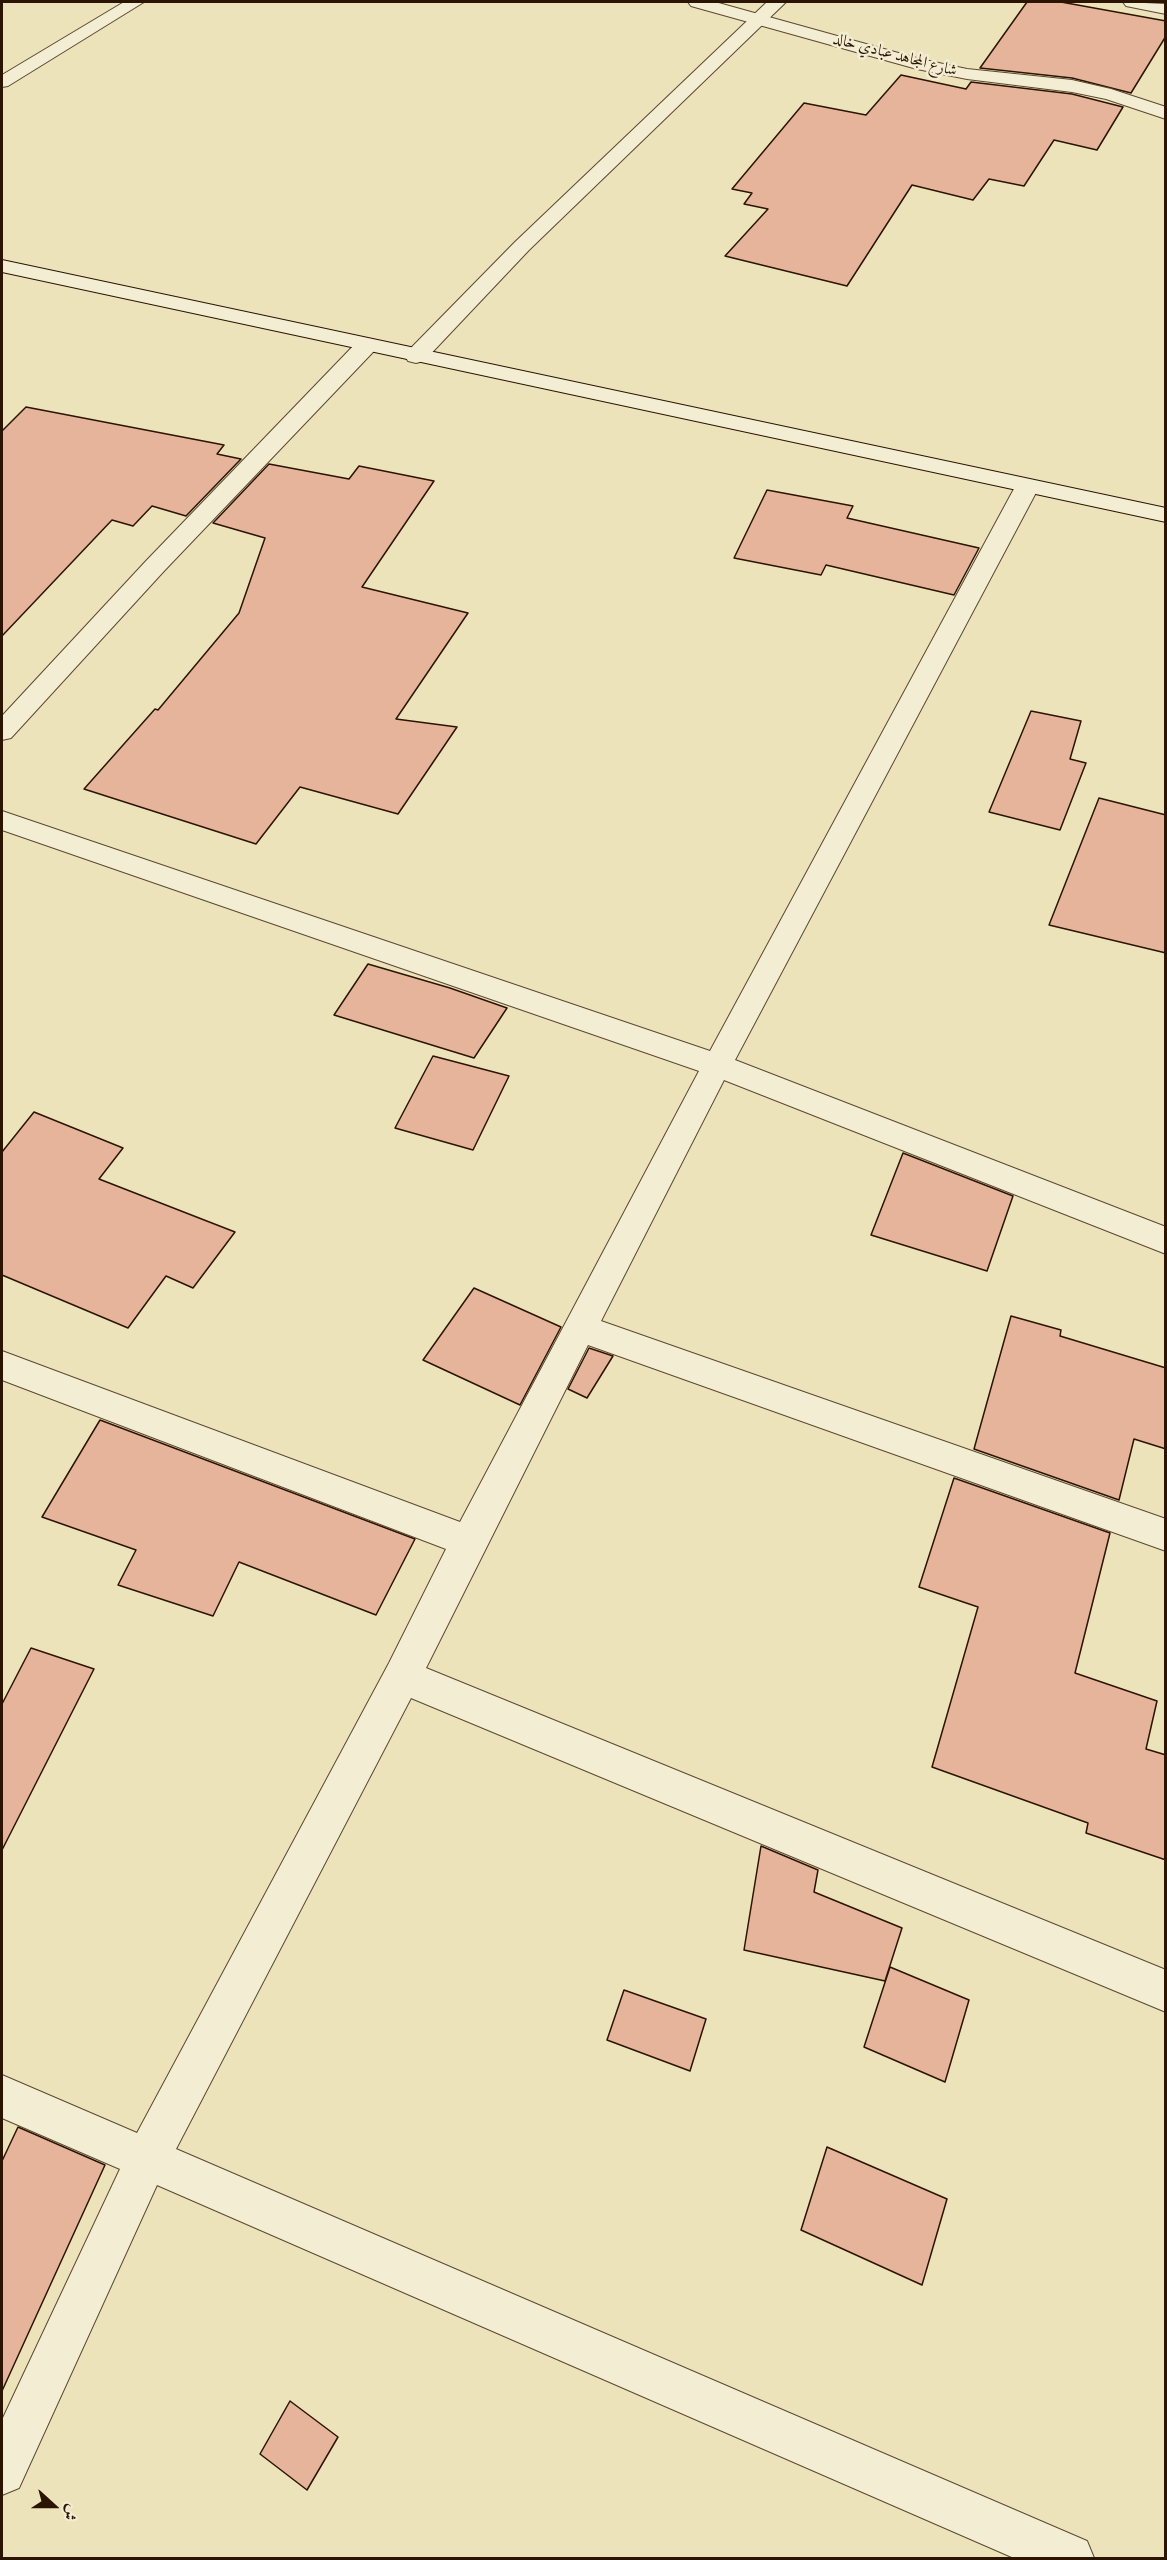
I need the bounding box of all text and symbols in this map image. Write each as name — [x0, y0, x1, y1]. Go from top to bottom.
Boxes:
street label: شارع المجاهد عبادي خالد — [831, 29, 959, 81]
north arrow — [24, 2476, 84, 2536]
text: ش — [59, 2501, 84, 2524]

